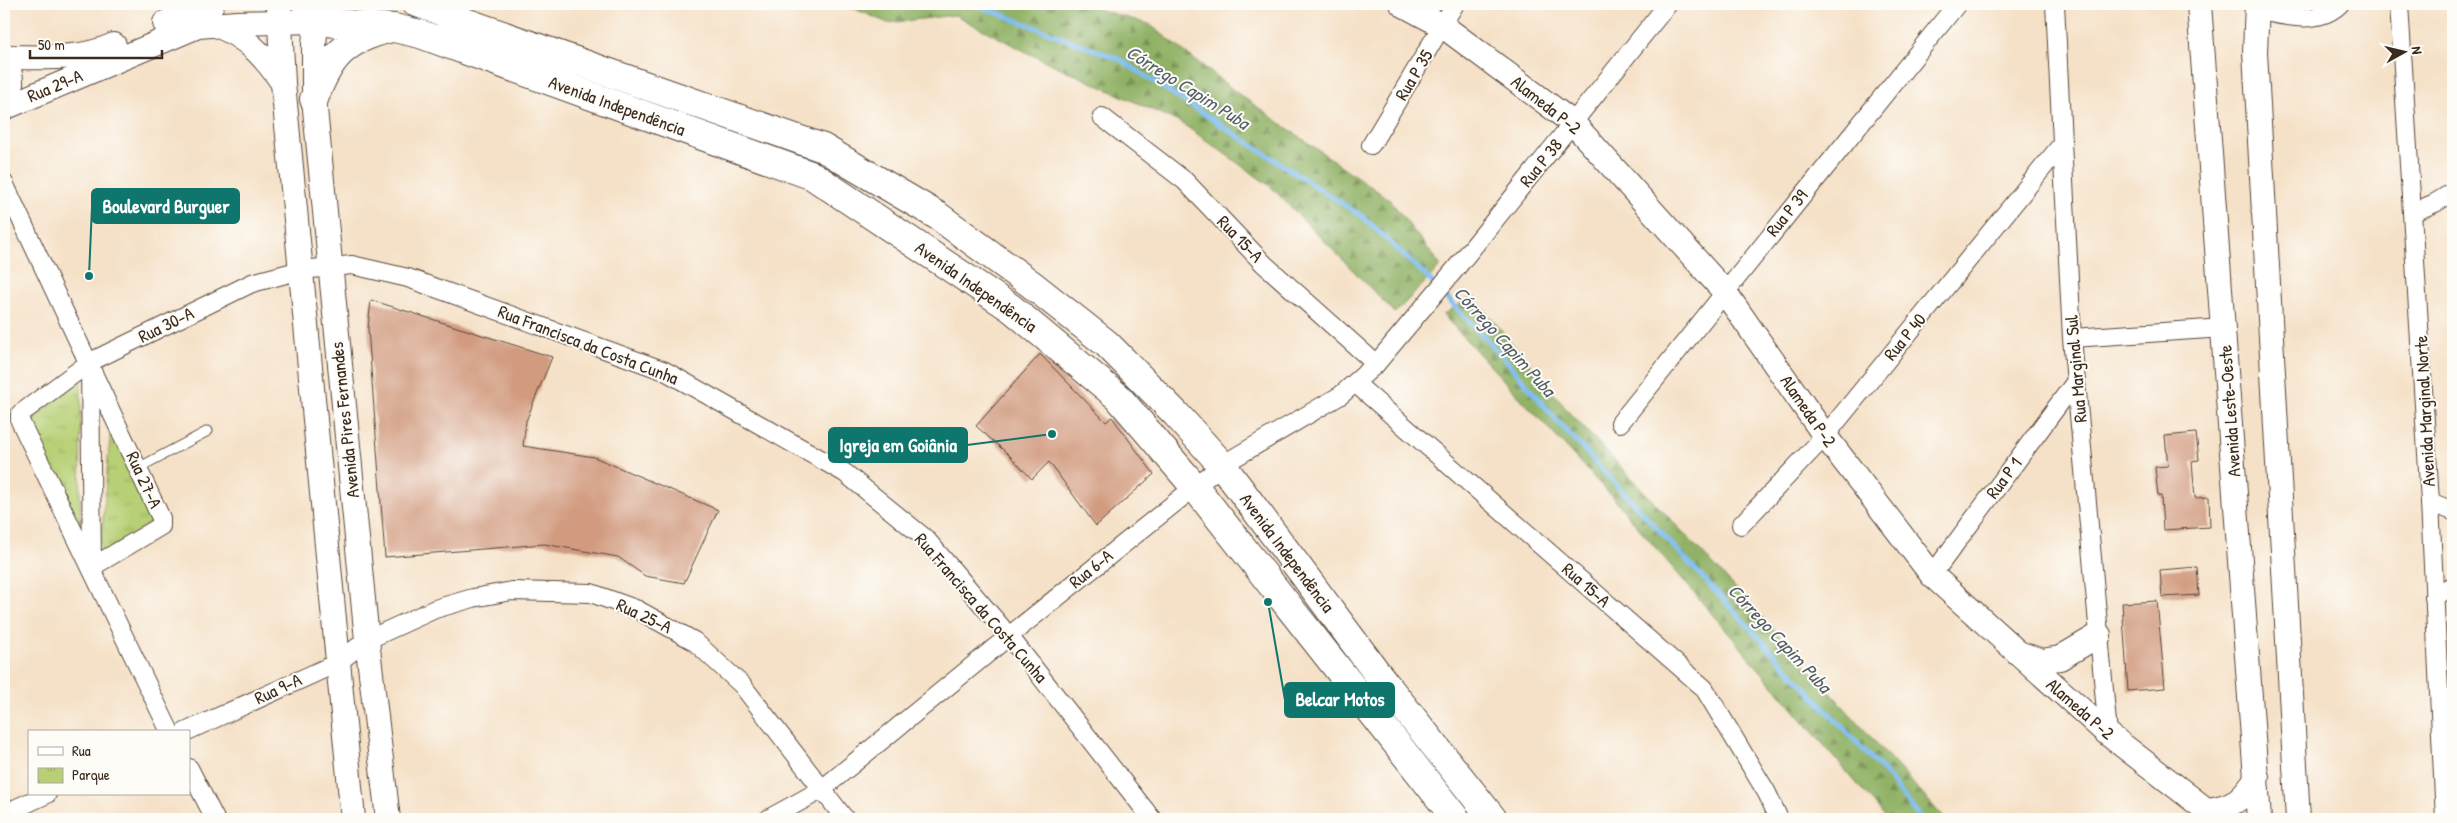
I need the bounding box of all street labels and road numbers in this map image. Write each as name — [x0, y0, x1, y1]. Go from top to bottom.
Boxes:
street label: Rua P 35 — [1389, 44, 1439, 105]
street label: Rua 29-A — [23, 63, 86, 108]
street label: Avenida Independência — [545, 69, 689, 142]
street label: Alameda P-2 — [1506, 69, 1587, 140]
street label: Rua P 38 — [1514, 133, 1568, 192]
street label: Rua P 39 — [1760, 184, 1814, 242]
street label: Rua 15-A — [1212, 210, 1269, 268]
street label: Avenida Independência — [910, 235, 1042, 338]
street label: Rua Francisca da Costa Cunha — [495, 299, 682, 390]
street label: Rua 30-A — [134, 300, 198, 349]
street label: Rua P 40 — [1878, 308, 1931, 366]
street label: Rua Marginal Sul — [2058, 314, 2093, 424]
street label: Avenida Marginal Norte — [2408, 335, 2441, 487]
street label: Avenida Pires Fernandes — [324, 341, 365, 499]
street label: Avenida Leste-Oeste — [2212, 344, 2247, 478]
street label: Alameda P-2 — [1774, 370, 1843, 452]
street label: Rua 27-A — [120, 447, 169, 512]
street label: Rua P 1 — [1980, 452, 2027, 504]
street label: Avenida Independência — [1234, 488, 1341, 618]
street label: Rua Francisca da Costa Cunha — [909, 527, 1053, 688]
street label: Rua 6-A — [1063, 543, 1118, 594]
street label: Rua 15-A — [1557, 557, 1616, 613]
street label: Rua 25-A — [612, 592, 676, 639]
street label: Rua 9-A — [250, 667, 306, 710]
street label: Alameda P-2 — [2041, 672, 2120, 746]

